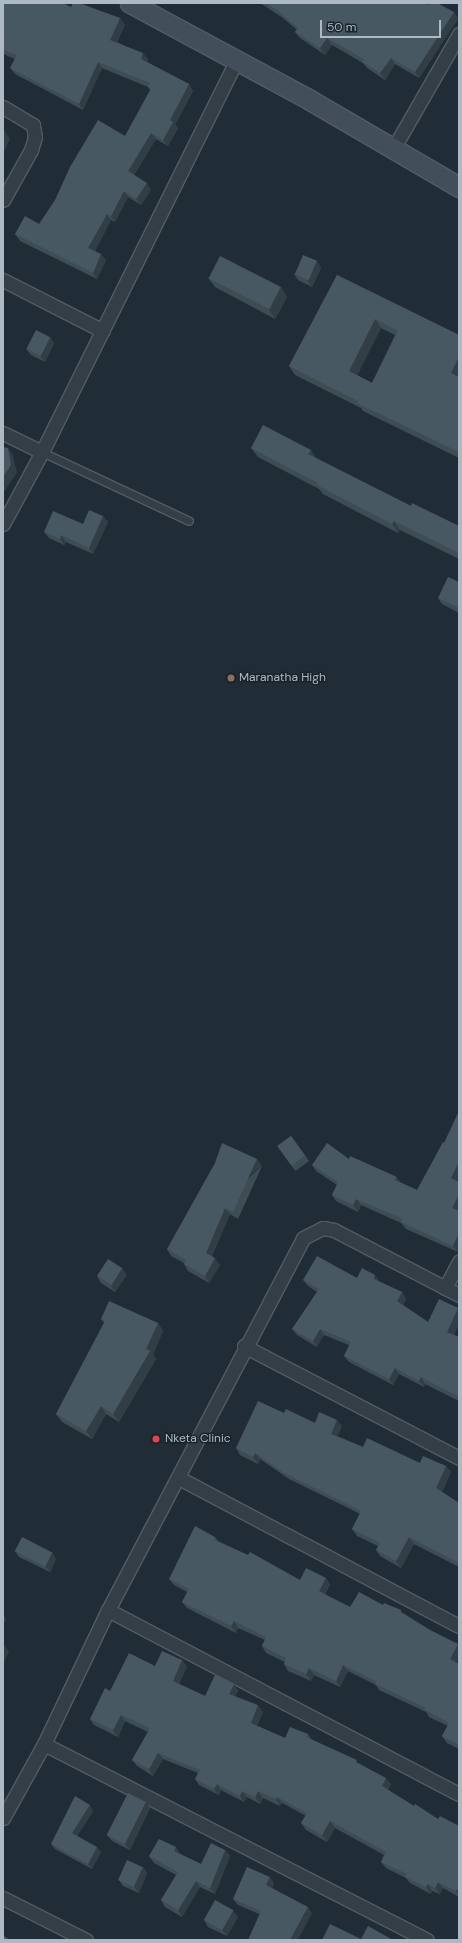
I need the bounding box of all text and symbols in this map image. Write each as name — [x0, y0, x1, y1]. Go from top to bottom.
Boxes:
scale bar — [322, 12, 443, 38]
text: 50 m — [327, 19, 356, 35]
place label: Maranatha High — [239, 671, 326, 685]
marker: Maranatha High — [226, 673, 236, 683]
place label: Nketa Clinic — [165, 1432, 231, 1446]
marker: Nketa Clinic — [150, 1433, 162, 1445]

